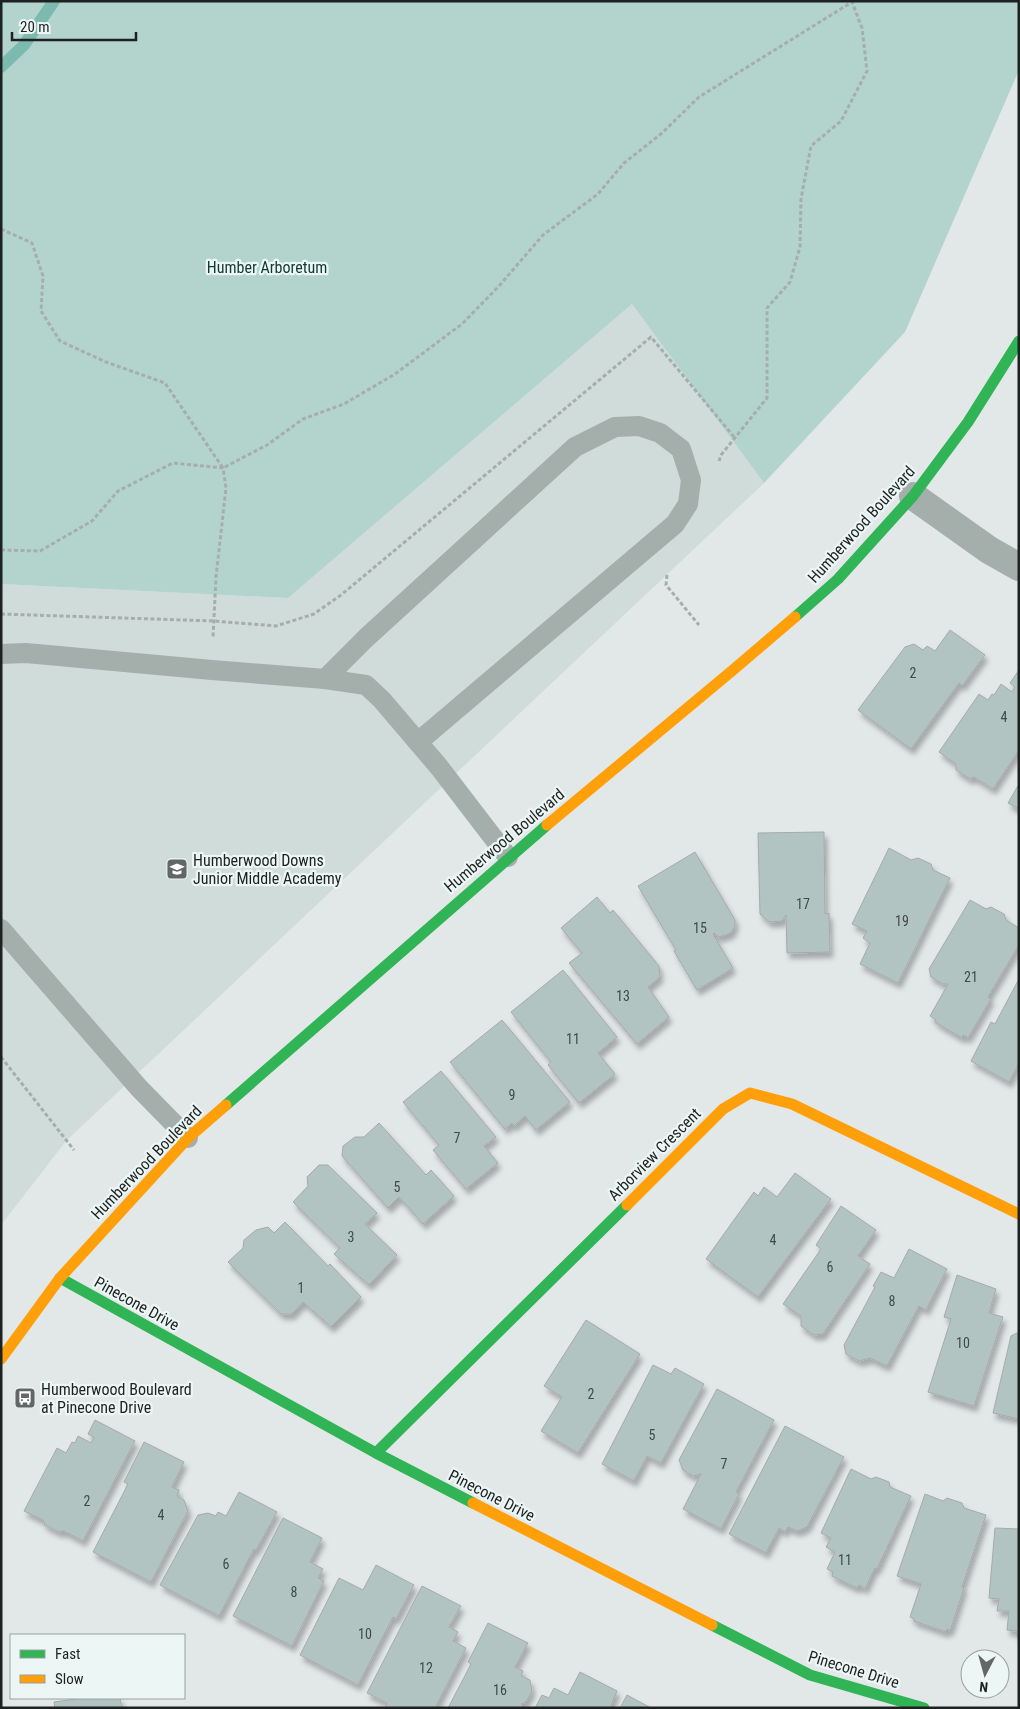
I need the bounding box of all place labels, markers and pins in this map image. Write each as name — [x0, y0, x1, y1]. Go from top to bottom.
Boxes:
place label: Humberwood Downs Junior Middle Academy — [193, 851, 342, 888]
school or university icon: Humberwood Downs Junior Middle Academy — [165, 857, 189, 881]
place label: Humberwood Boulevard at Pinecone Drive — [41, 1380, 192, 1417]
bus stop icon: Humberwood Boulevard at Pinecone Drive — [13, 1386, 37, 1410]

